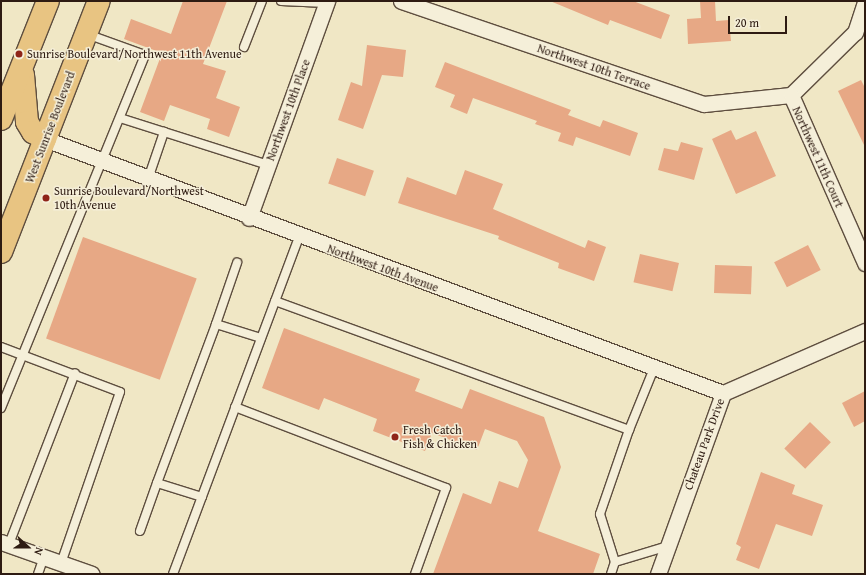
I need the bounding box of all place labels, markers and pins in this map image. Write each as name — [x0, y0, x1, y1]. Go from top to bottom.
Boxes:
place label: Sunrise Boulevard/Northwest 11th Avenue — [27, 47, 242, 61]
marker: Sunrise Boulevard/Northwest 11th Avenue — [14, 49, 24, 59]
place label: Sunrise Boulevard/Northwest 10th Avenue — [54, 184, 204, 212]
marker: Sunrise Boulevard/Northwest 10th Avenue — [41, 193, 51, 203]
place label: Fresh Catch Fish & Chicken — [403, 423, 477, 451]
marker: Fresh Catch Fish & Chicken — [390, 432, 400, 442]

